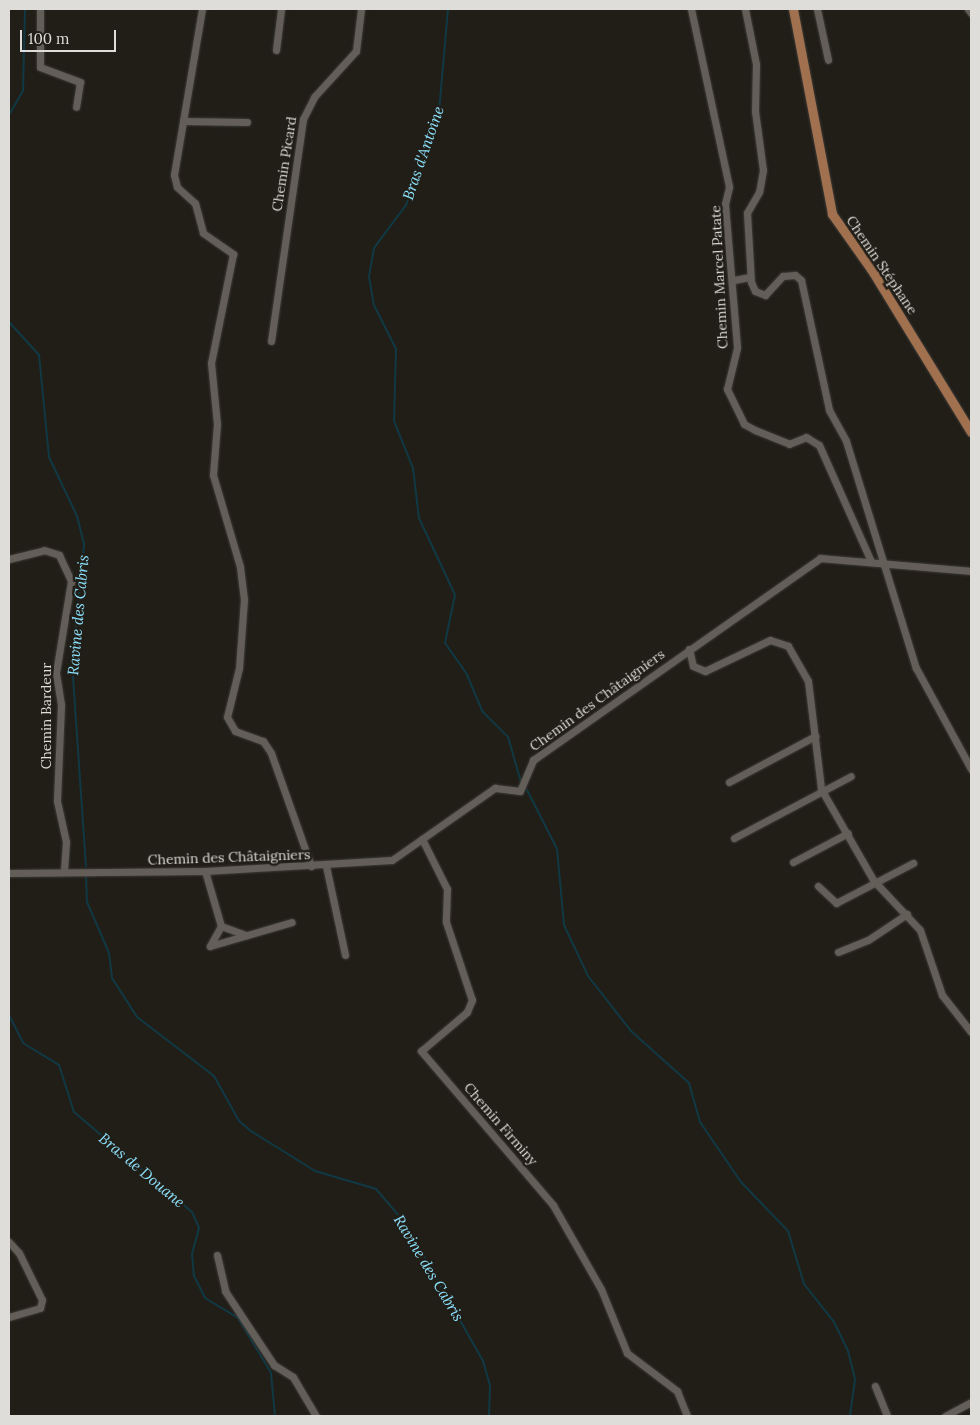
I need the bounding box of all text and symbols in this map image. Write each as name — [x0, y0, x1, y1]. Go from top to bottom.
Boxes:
scale bar — [22, 20, 119, 52]
text: 100 m — [28, 29, 69, 48]
water label: Bras d'Antoine — [399, 104, 447, 202]
street label: Chemin Picard — [268, 115, 300, 213]
street label: Chemin Marcel Patate — [707, 205, 731, 349]
street label: Chemin Stéphane — [843, 212, 921, 318]
water label: Ravine des Cabris — [64, 554, 92, 676]
street label: Chemin des Châtaigniers — [526, 645, 668, 755]
street label: Chemin Bardeur — [38, 663, 54, 769]
street label: Chemin des Châtaigniers — [147, 846, 311, 868]
street label: Chemin Firminy — [460, 1079, 542, 1169]
water label: Bras de Douane — [96, 1129, 188, 1211]
water label: Ravine des Cabris — [390, 1212, 468, 1324]

